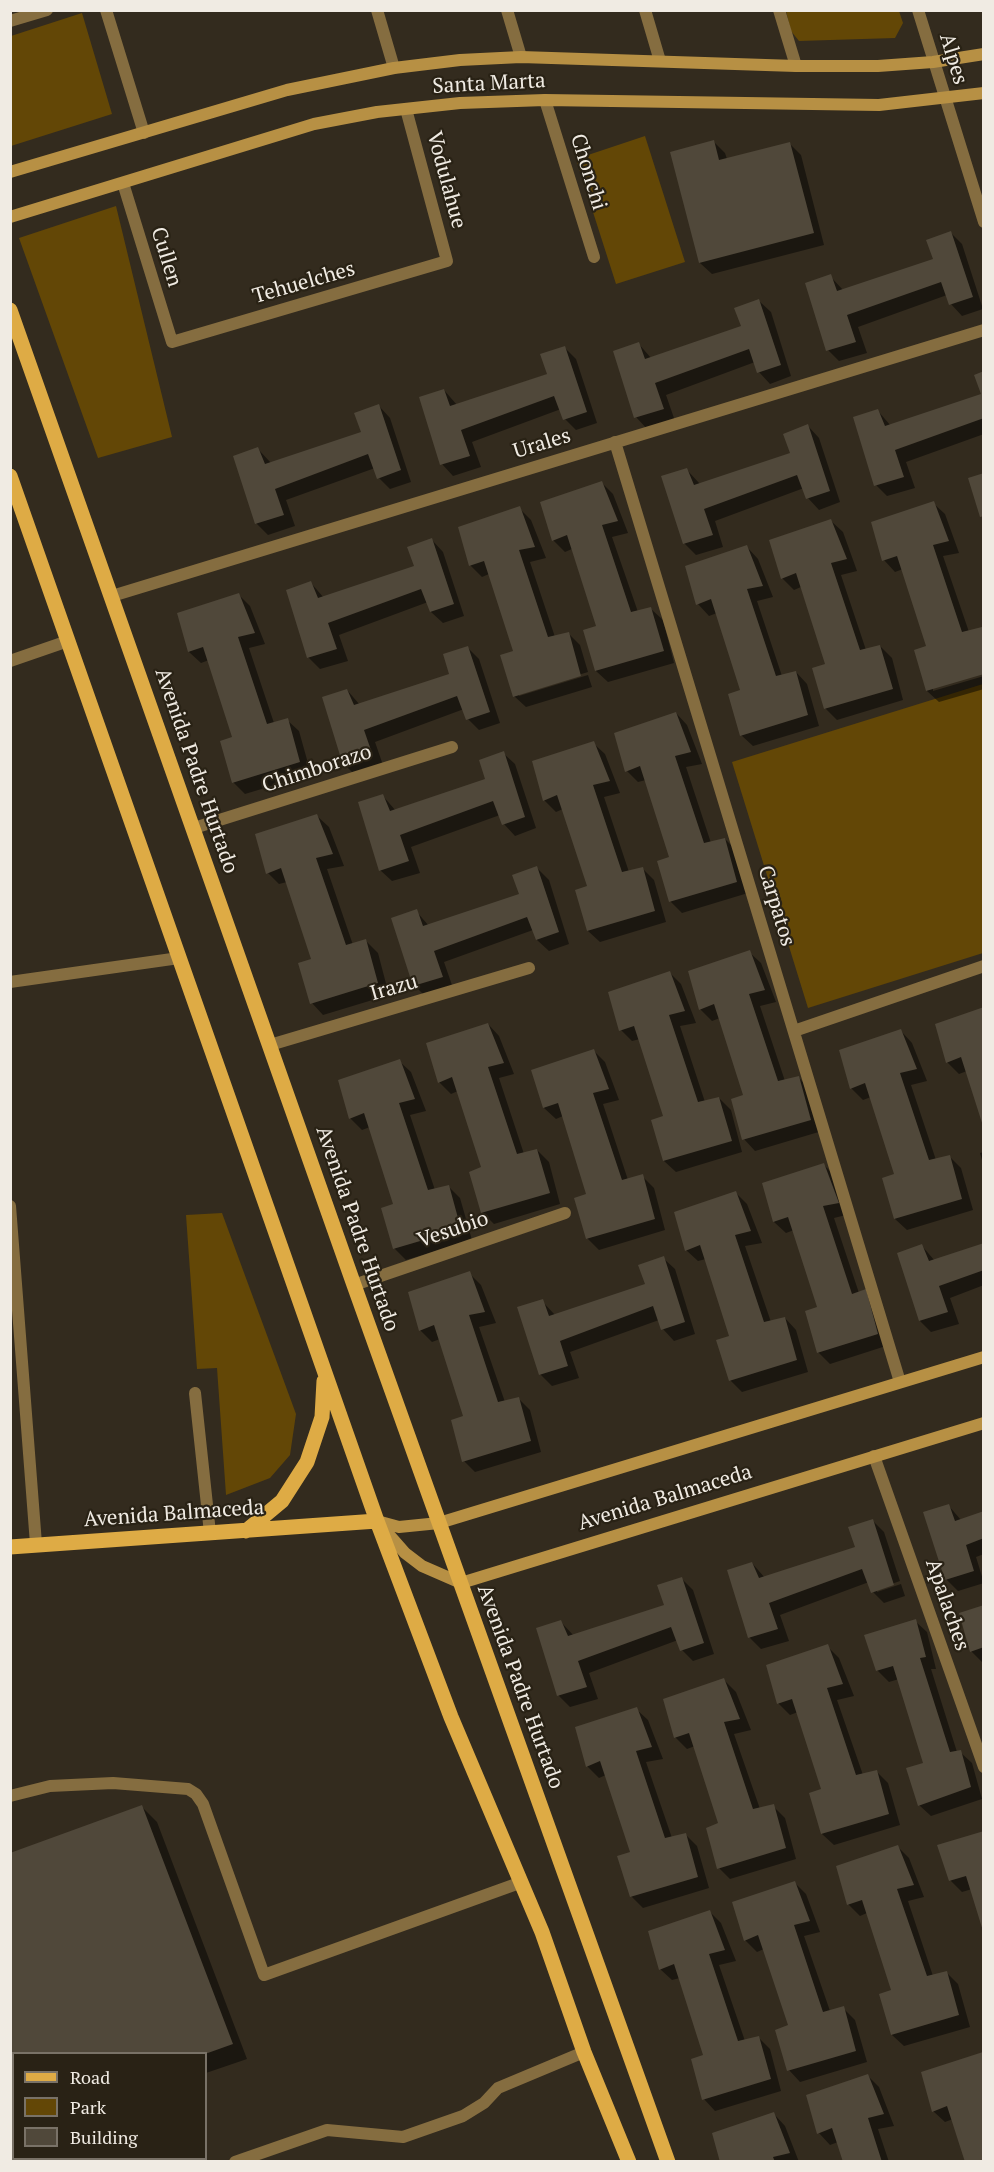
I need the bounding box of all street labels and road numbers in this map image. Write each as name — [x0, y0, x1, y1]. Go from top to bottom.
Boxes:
street label: Alpes — [933, 30, 973, 88]
street label: Santa Marta — [432, 68, 546, 100]
street label: Vodulahue — [421, 129, 471, 231]
street label: Chonchi — [564, 131, 612, 213]
street label: Cullen — [145, 224, 187, 290]
street label: Tehuelches — [250, 256, 358, 310]
street label: Urales — [510, 423, 574, 465]
street label: Avenida Padre Hurtado — [149, 665, 243, 877]
street label: Chimborazo — [259, 739, 375, 799]
street label: Carpatos — [752, 863, 800, 949]
street label: Irazu — [367, 969, 421, 1007]
street label: Avenida Padre Hurtado — [310, 1123, 404, 1335]
street label: Vesubio — [414, 1206, 492, 1254]
street label: Avenida Balmaceda — [575, 1460, 755, 1536]
street label: Avenida Balmaceda — [83, 1495, 265, 1533]
street label: Apalaches — [920, 1556, 974, 1654]
street label: Avenida Padre Hurtado — [471, 1581, 569, 1793]

